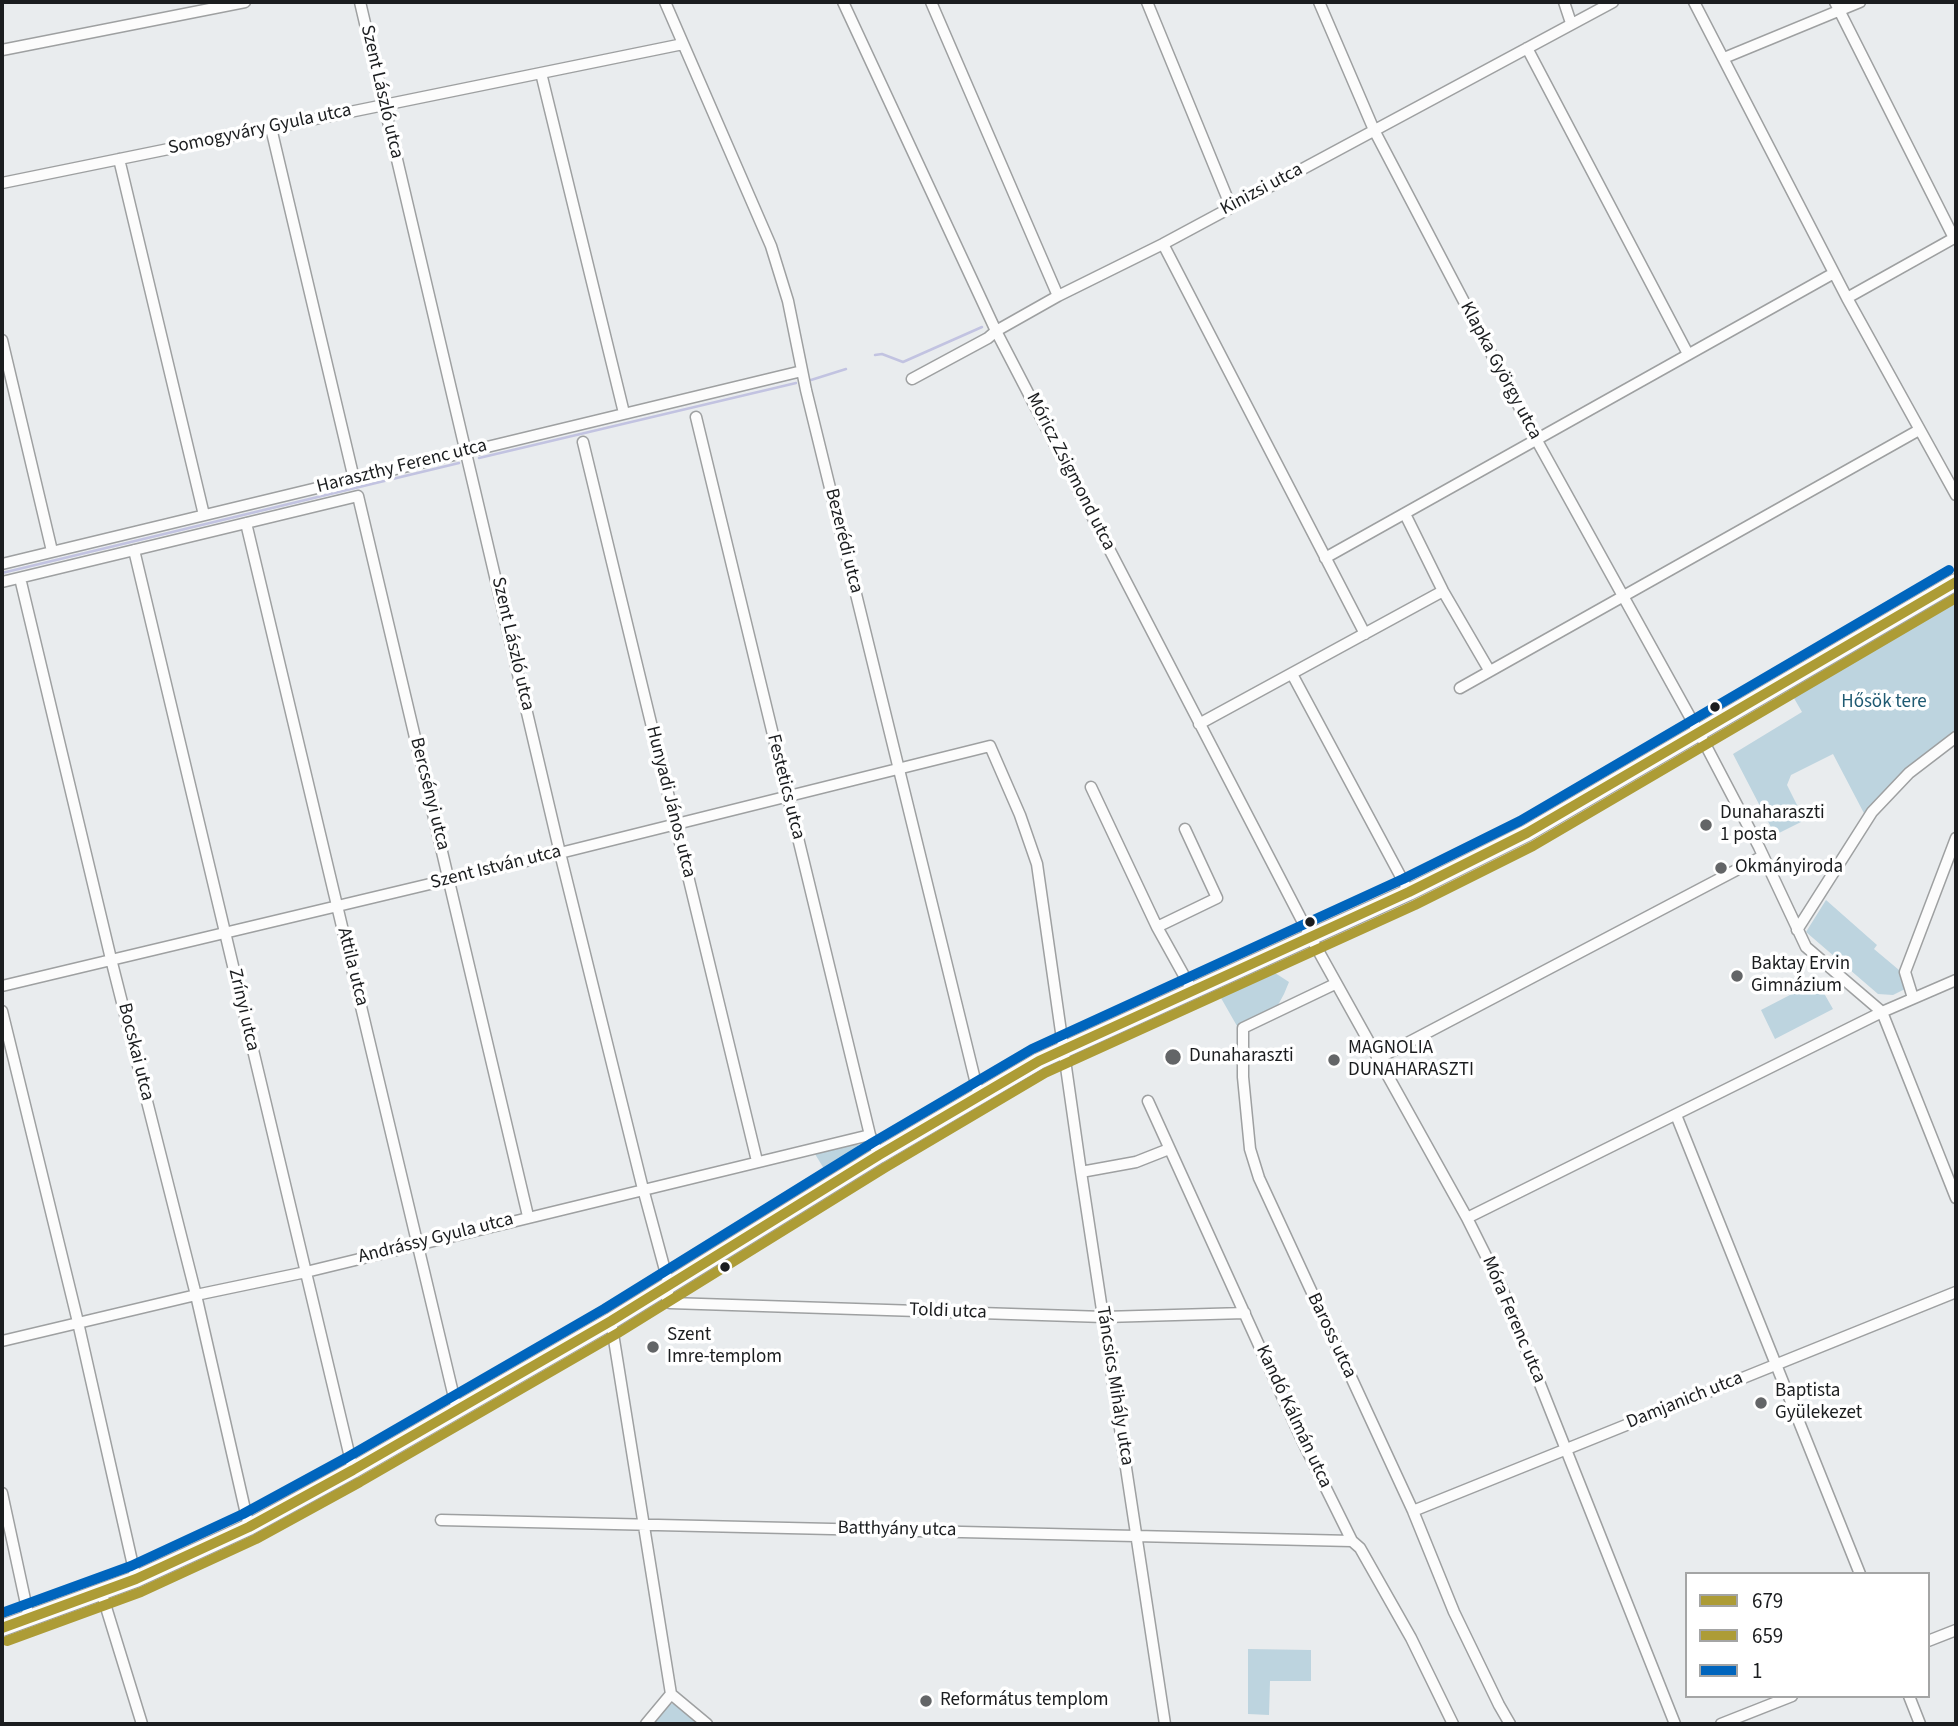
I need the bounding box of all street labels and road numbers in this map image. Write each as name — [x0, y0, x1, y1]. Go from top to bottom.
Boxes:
street label: Szent László utca — [355, 23, 407, 161]
street label: Somogyváry Gyula utca — [166, 99, 354, 161]
street label: Kinizsi utca — [1217, 159, 1307, 221]
street label: Klapka György utca — [1454, 298, 1546, 444]
street label: Móricz Zsigmond utca — [1020, 389, 1120, 555]
street label: Haraszthy Ferenc utca — [314, 435, 490, 499]
street label: Bezerédi utca — [819, 486, 867, 596]
street label: Szent László utca — [486, 575, 538, 713]
street label: Hunyadi János utca — [640, 724, 700, 880]
street label: Festetics utca — [761, 732, 809, 842]
street label: Bercsényi utca — [404, 735, 454, 853]
street label: Szent István utca — [428, 841, 564, 895]
street label: Attila utca — [331, 925, 373, 1009]
street label: Zrínyi utca — [222, 967, 264, 1053]
street label: Bocskai utca — [112, 1001, 158, 1103]
street label: Andrássy Gyula utca — [356, 1209, 516, 1269]
street label: Móra Ferenc utca — [1476, 1253, 1550, 1387]
street label: Baross utca — [1301, 1290, 1361, 1382]
street label: Toldi utca — [909, 1299, 987, 1325]
street label: Táncsics Mihály utca — [1090, 1305, 1138, 1467]
street label: Kandó Kálmán utca — [1250, 1342, 1336, 1492]
street label: Damjanich utca — [1623, 1367, 1747, 1435]
street label: Batthyány utca — [837, 1518, 957, 1542]

